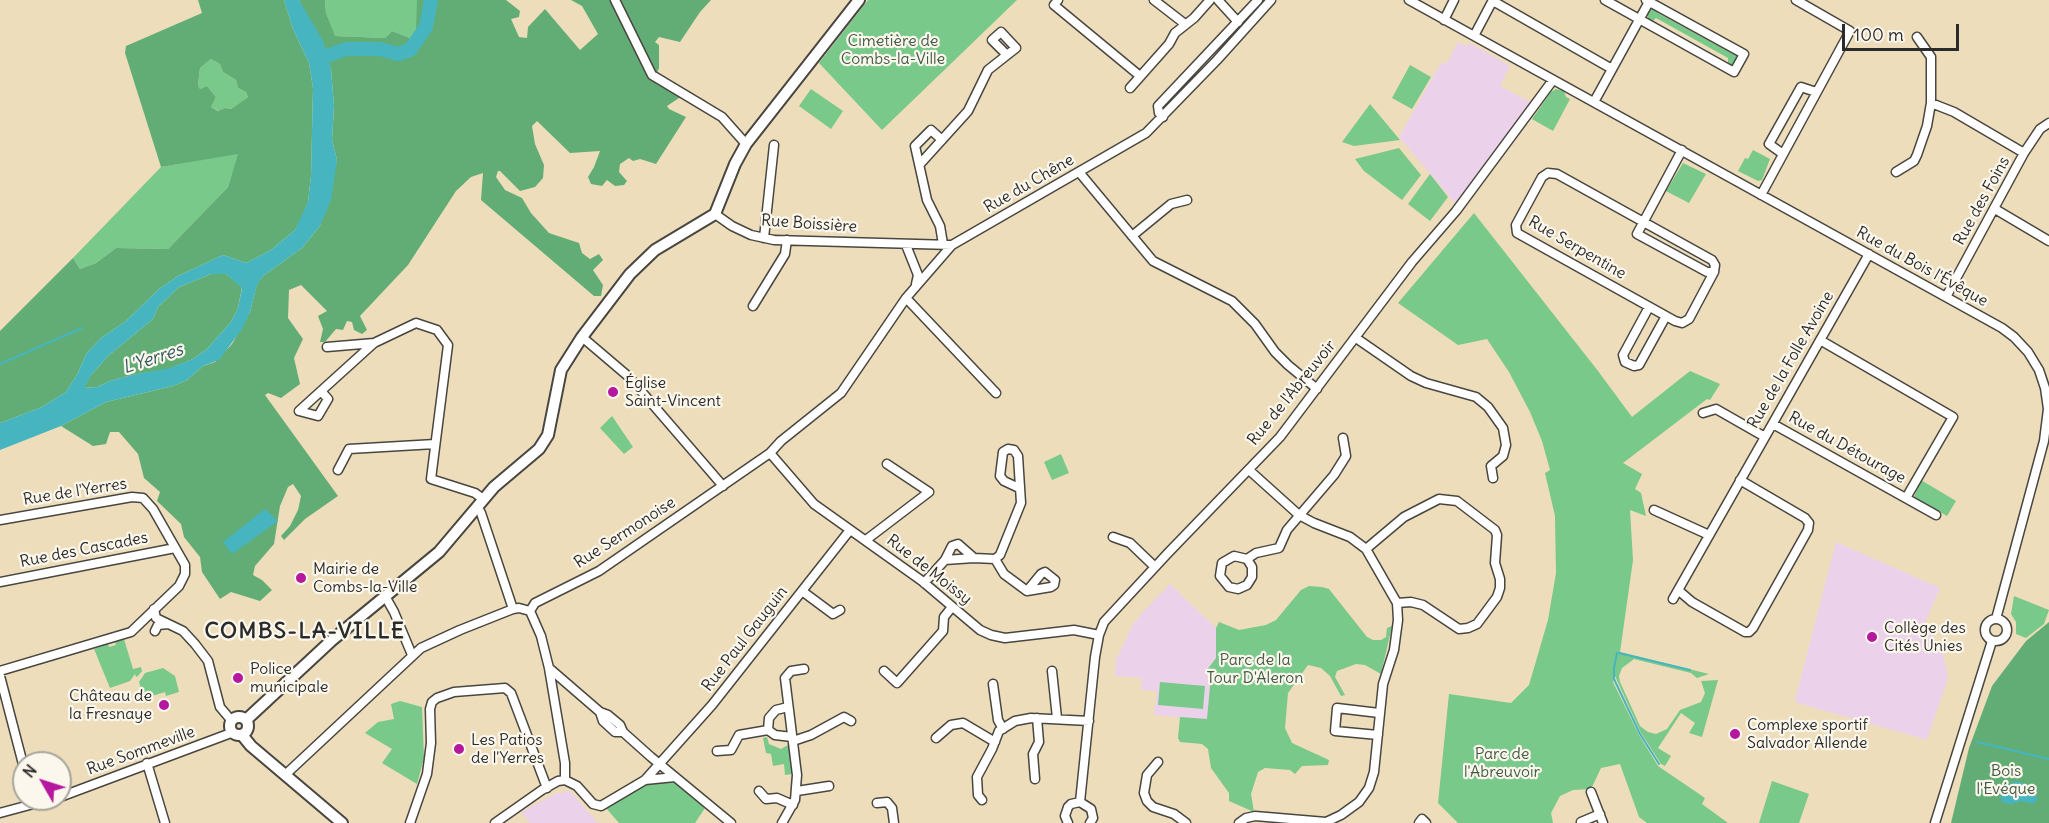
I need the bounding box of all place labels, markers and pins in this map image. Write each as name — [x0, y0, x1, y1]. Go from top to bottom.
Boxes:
place label: Église Saint-Vincent — [625, 373, 721, 411]
marker: Église Saint-Vincent — [606, 385, 620, 399]
place label: Mairie de Combs-la-Ville — [313, 559, 417, 597]
marker: Mairie de Combs-la-Ville — [294, 571, 308, 585]
place label: Collège des Cités Unies — [1884, 618, 1966, 656]
marker: Collège des Cités Unies — [1865, 630, 1879, 644]
place label: Police municipale — [250, 659, 328, 697]
marker: Police municipale — [231, 671, 245, 685]
place label: Château de la Fresnaye — [69, 686, 152, 724]
marker: Château de la Fresnaye — [157, 698, 171, 712]
place label: Complexe sportif Salvador Allende — [1747, 715, 1868, 753]
marker: Complexe sportif Salvador Allende — [1728, 727, 1742, 741]
place label: Les Patios de l'Yerres — [471, 730, 544, 768]
marker: Les Patios de l'Yerres — [452, 742, 466, 756]

